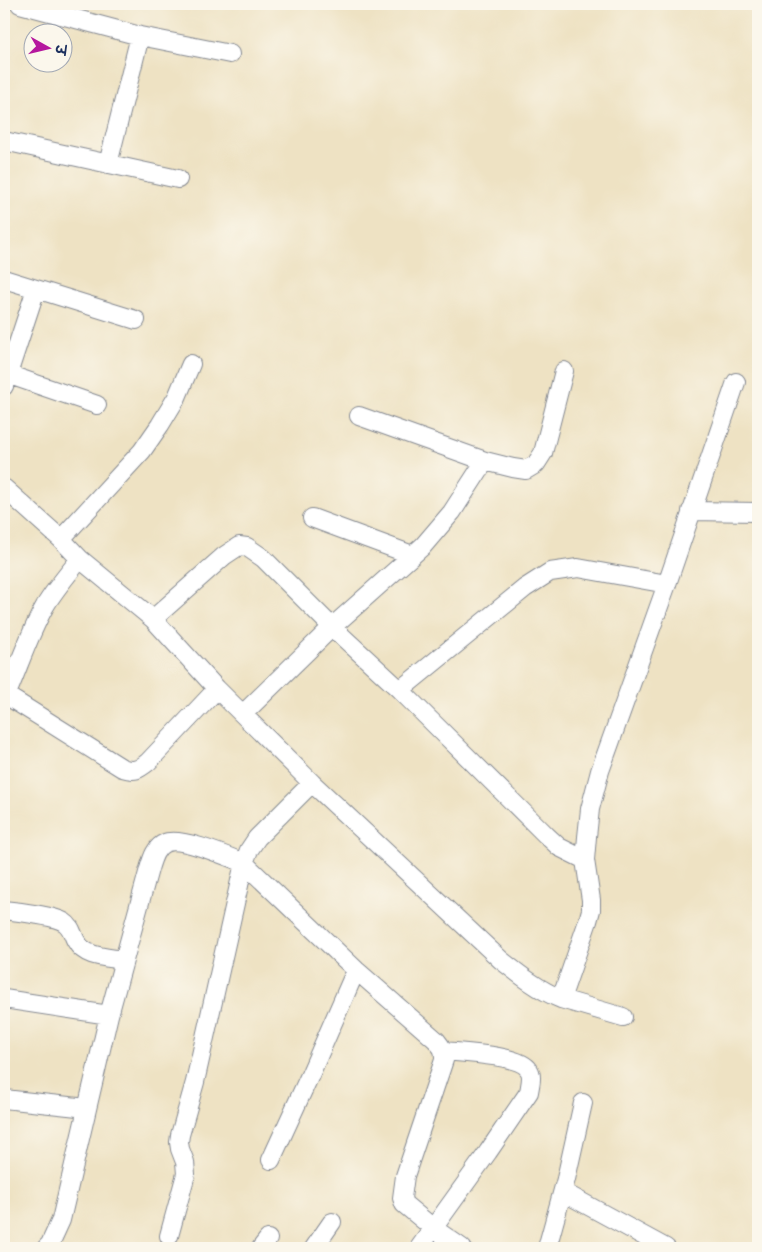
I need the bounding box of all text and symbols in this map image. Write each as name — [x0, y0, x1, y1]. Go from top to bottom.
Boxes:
north arrow — [22, 22, 72, 72]
text: उ — [51, 42, 70, 57]

